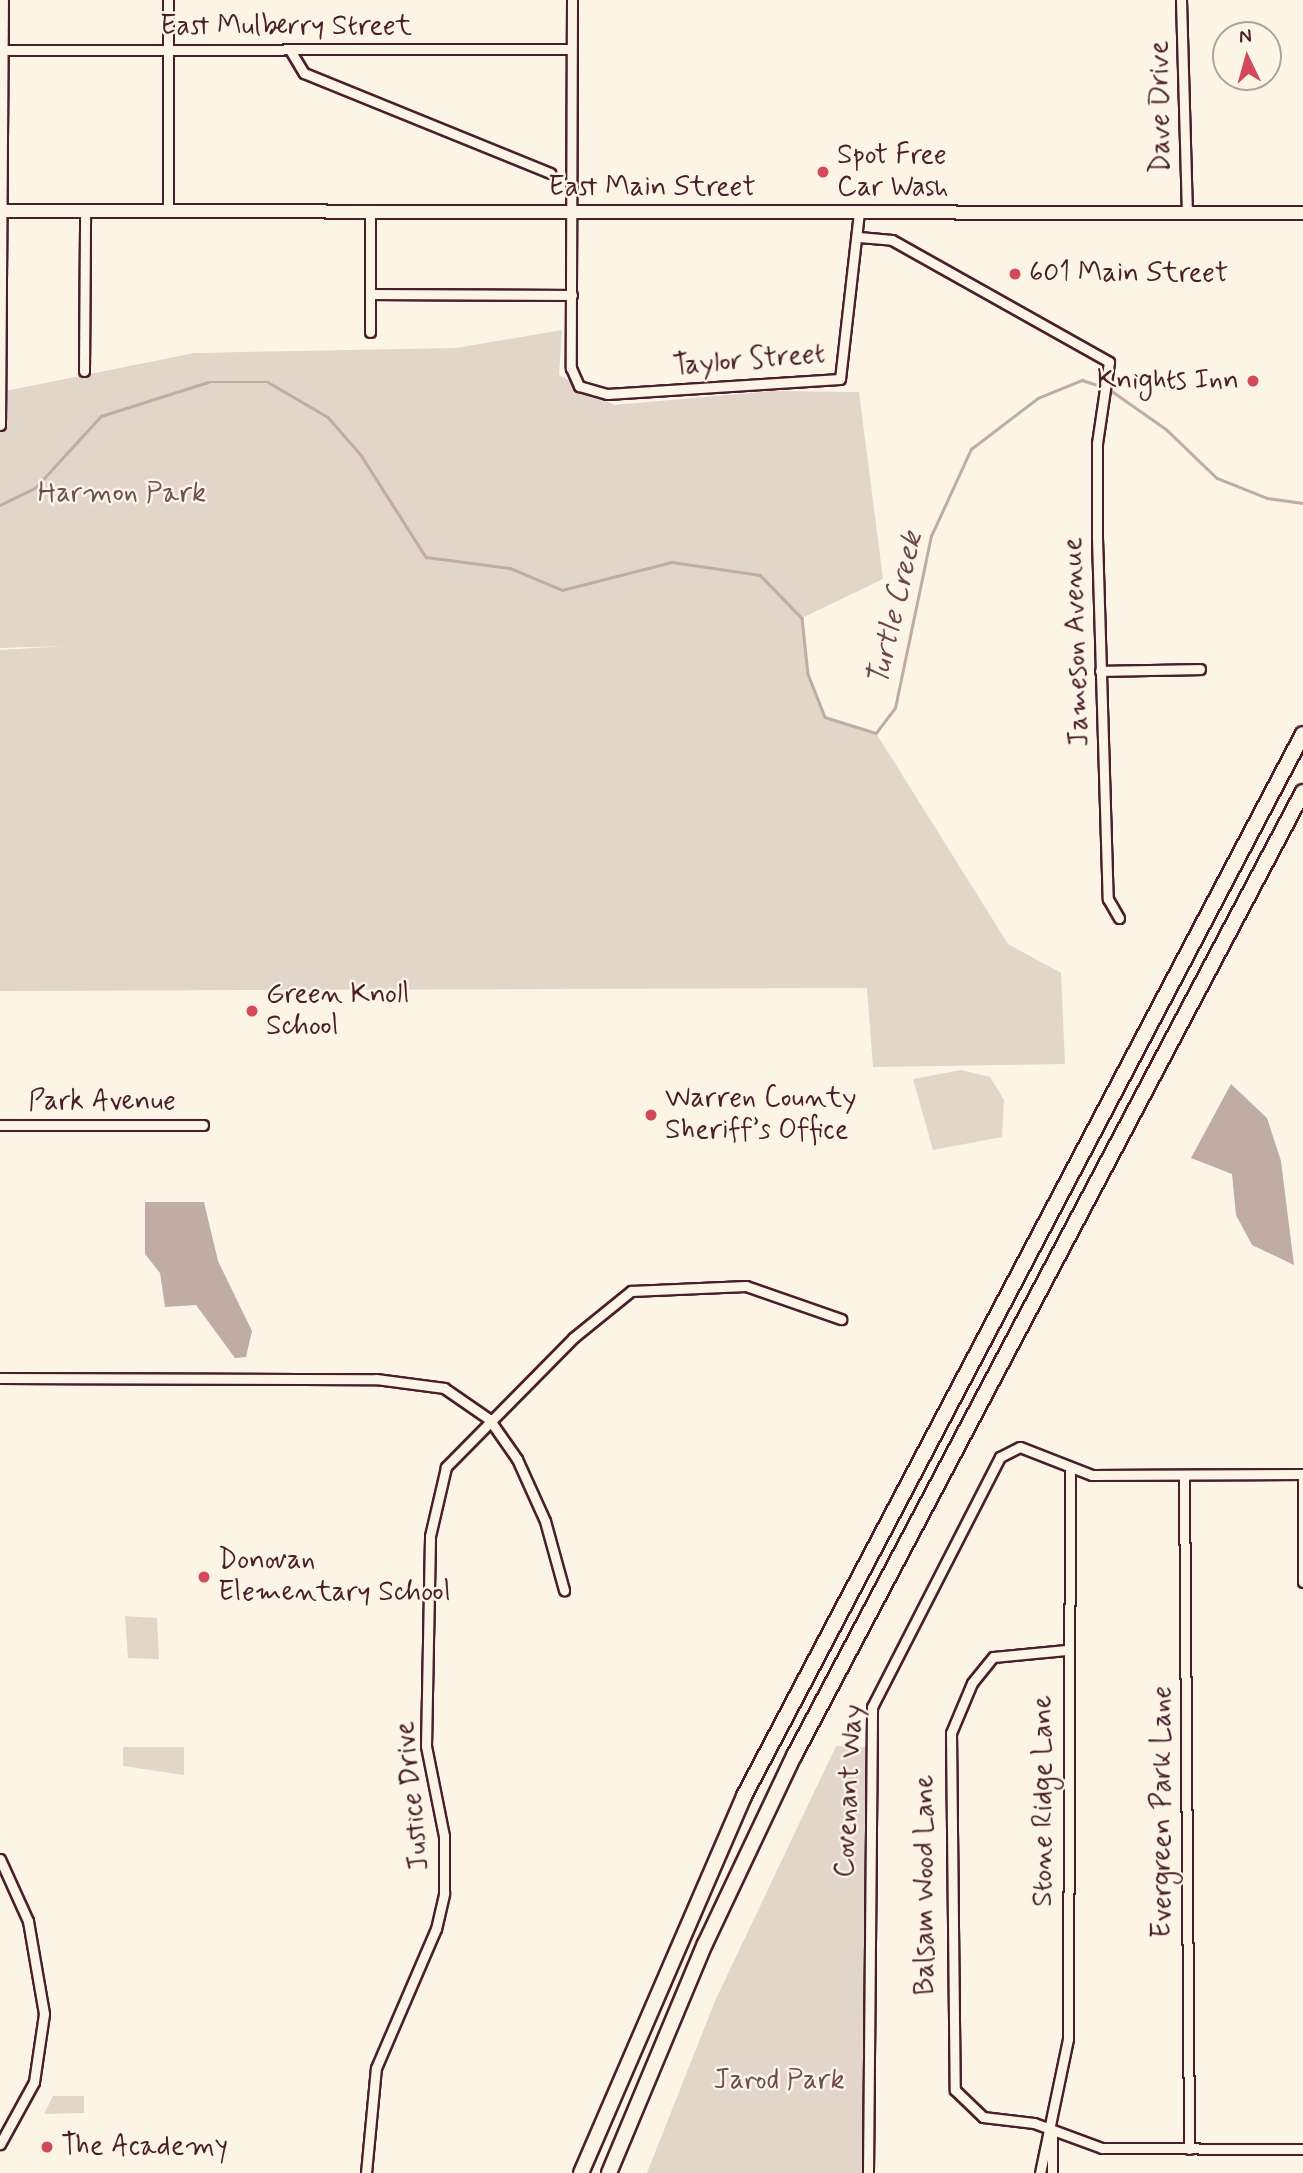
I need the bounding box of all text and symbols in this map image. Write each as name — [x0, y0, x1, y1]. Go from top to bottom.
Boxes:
street label: East Mulberry Street — [160, 10, 412, 44]
north arrow — [1212, 21, 1282, 91]
text: N — [1238, 24, 1253, 50]
street label: Dave Drive — [1143, 42, 1179, 172]
place label: Spot Free Car Wash — [837, 139, 954, 205]
marker: Spot Free Car Wash — [815, 164, 831, 180]
street label: East Main Street — [549, 171, 755, 205]
place label: 601 Main Street — [1029, 257, 1227, 291]
marker: 601 Main Street — [1007, 266, 1023, 282]
street label: Taylor Street — [669, 337, 829, 385]
place label: Knights Inn — [1097, 364, 1239, 398]
marker: Knights Inn — [1245, 373, 1261, 389]
park label: Harmon Park — [40, 477, 204, 511]
water label: Turtle Creek — [861, 528, 931, 690]
street label: Jameson Avenue — [1057, 541, 1097, 743]
place label: Green Knoll School — [266, 978, 409, 1044]
marker: Green Knoll School — [244, 1003, 260, 1019]
place label: Warren County Sheriff’s Office — [665, 1082, 848, 1148]
street label: Park Avenue — [27, 1085, 177, 1119]
marker: Warren County Sheriff’s Office — [643, 1107, 659, 1123]
place label: Donovan Elementary School — [218, 1544, 451, 1610]
marker: Donovan Elementary School — [196, 1569, 212, 1585]
street label: Evergreen Park Lane — [1146, 1687, 1180, 1937]
street label: Stone Ridge Lane — [1027, 1696, 1061, 1906]
street label: Covenant Way — [829, 1703, 871, 1879]
street label: Justice Drive — [389, 1721, 437, 1871]
street label: Balsam Wood Lane — [909, 1773, 943, 1997]
park label: Jarod Park — [714, 2064, 844, 2098]
place label: The Academy — [61, 2130, 225, 2164]
marker: The Academy — [39, 2139, 55, 2155]

